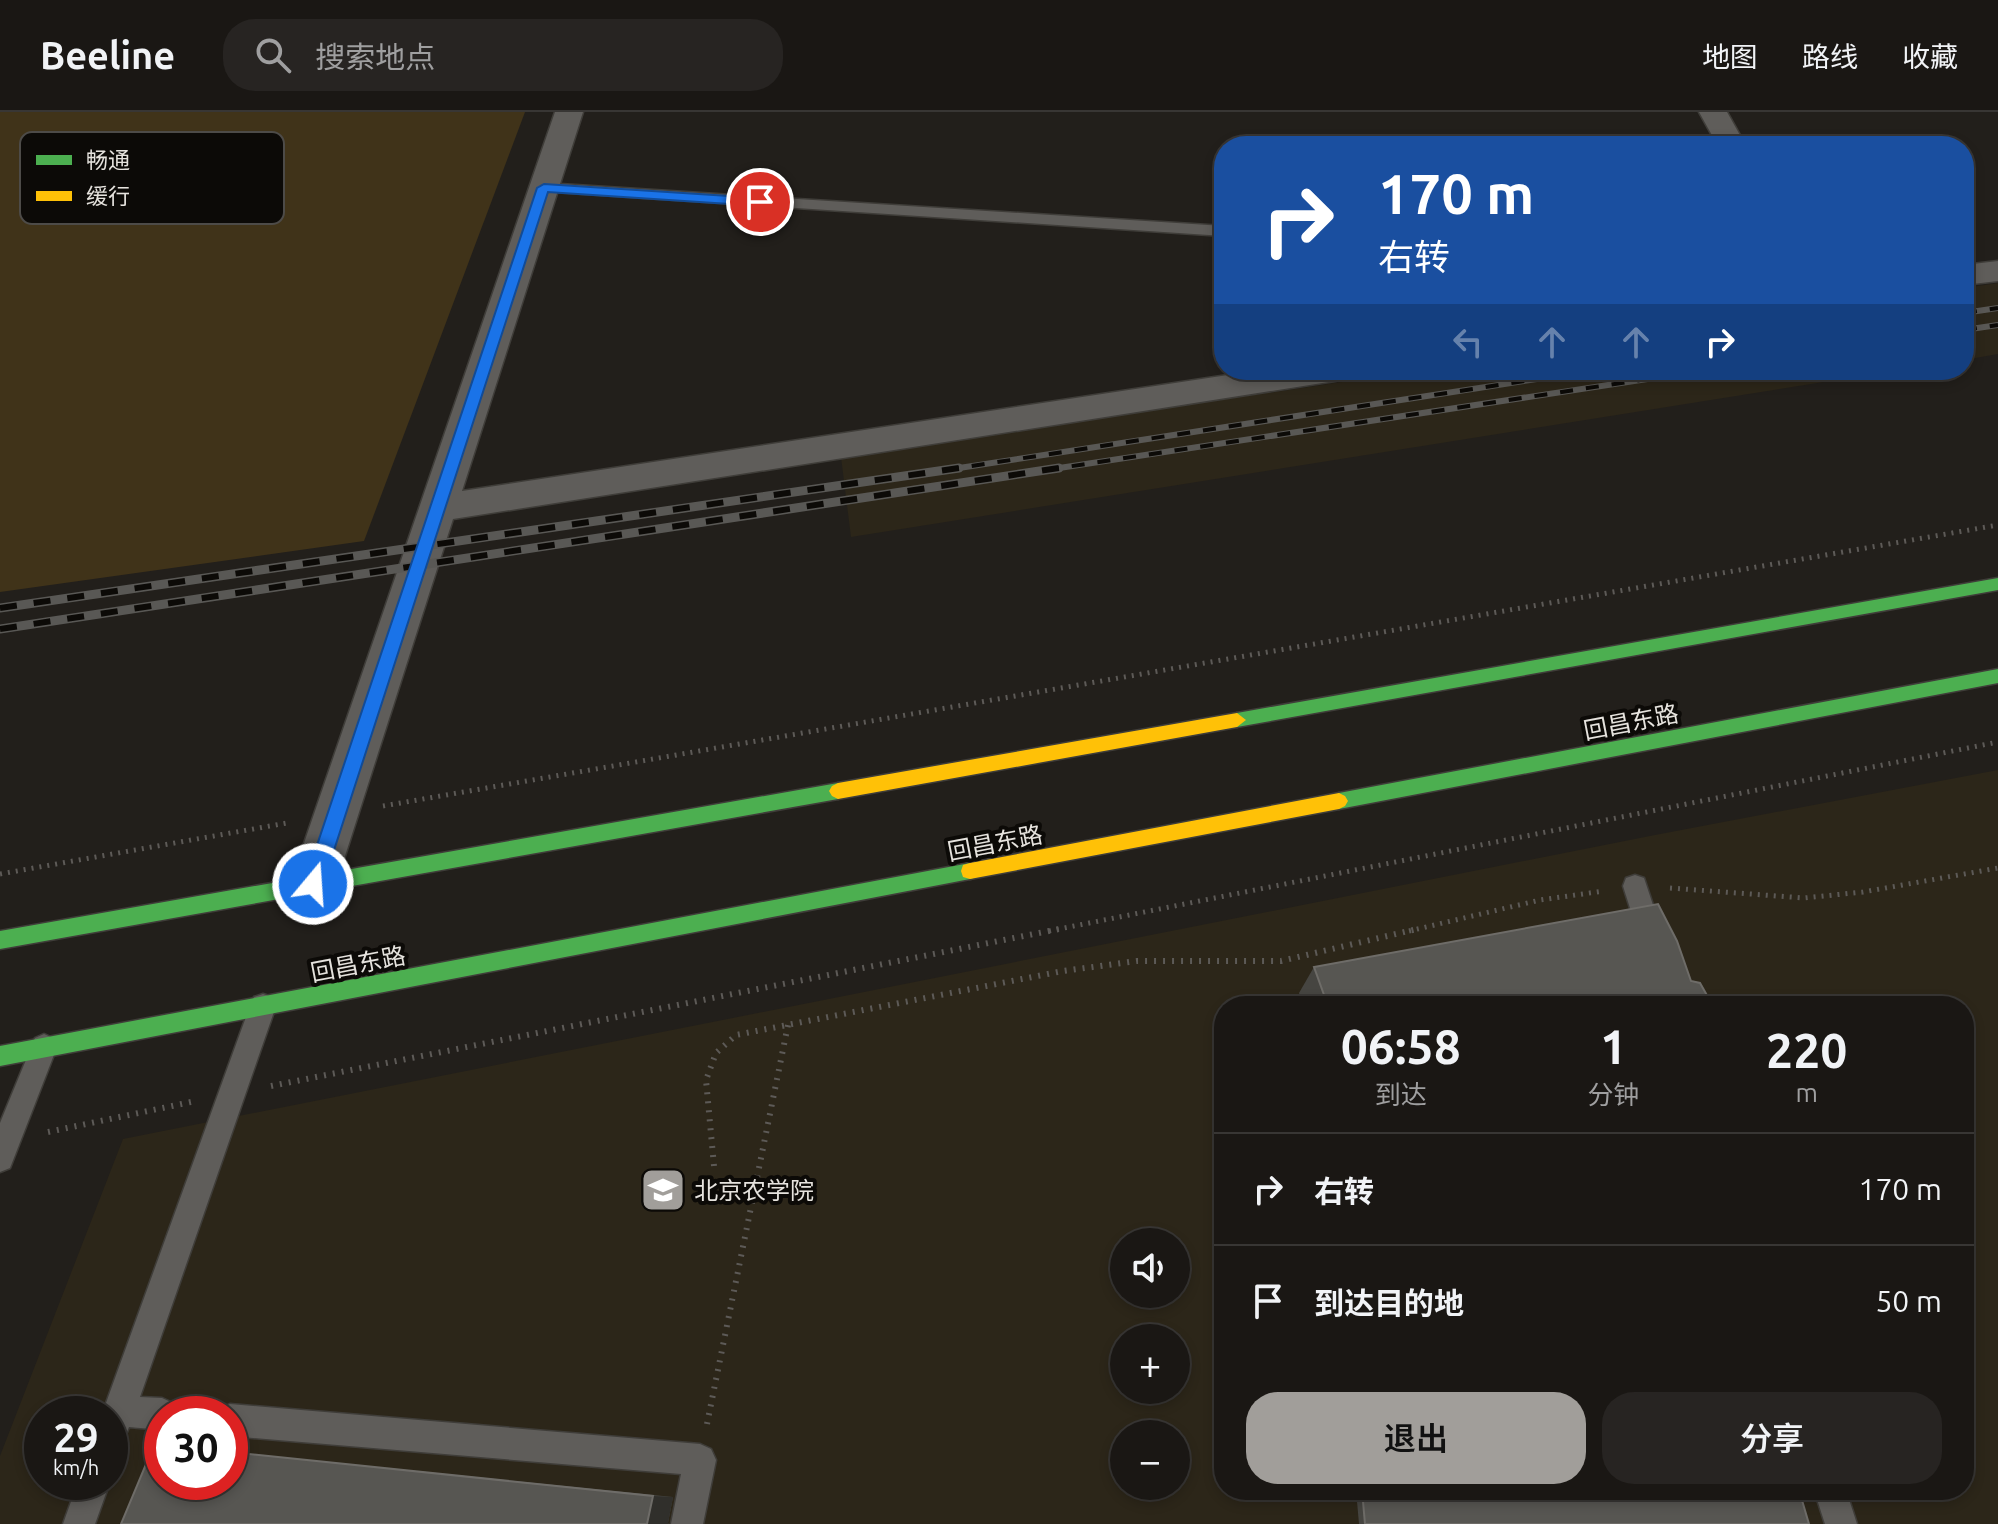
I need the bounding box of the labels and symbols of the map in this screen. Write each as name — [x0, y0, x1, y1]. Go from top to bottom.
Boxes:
legend — [20, 132, 284, 224]
text: 畅通 — [86, 147, 130, 172]
pin — [726, 168, 794, 236]
text: 缓行 — [86, 183, 130, 208]
street label: 回昌东路 — [1581, 700, 1681, 744]
street label: 回昌东路 — [945, 821, 1045, 865]
position arrow — [271, 842, 355, 926]
street label: 回昌东路 — [308, 942, 408, 986]
school or university icon: 北京农学院 — [639, 1166, 687, 1214]
place label: 北京农学院 — [694, 1177, 814, 1204]
speed limit sign: 30 — [144, 1396, 248, 1500]

